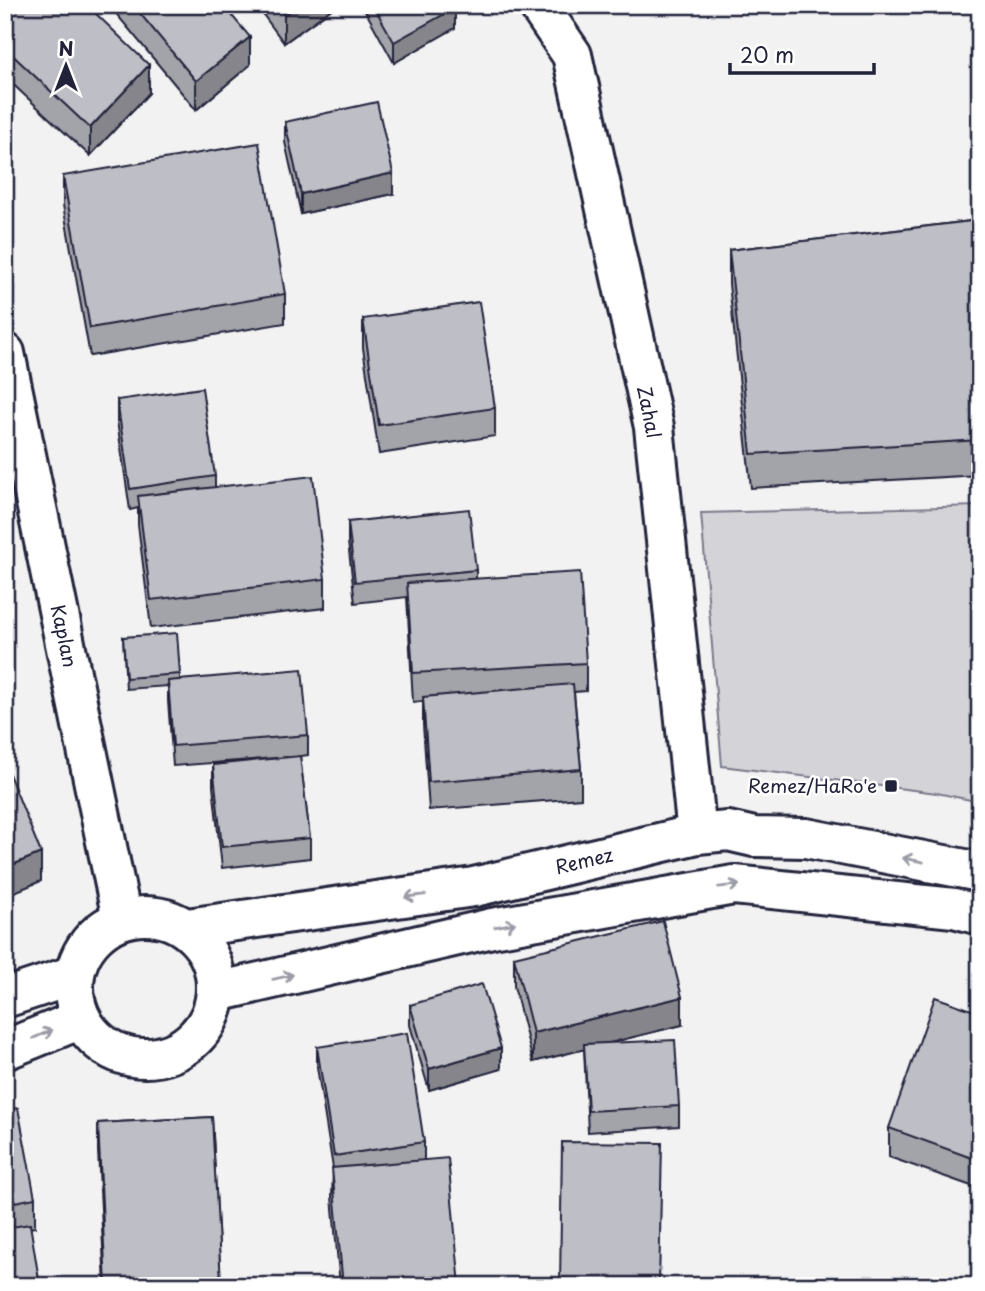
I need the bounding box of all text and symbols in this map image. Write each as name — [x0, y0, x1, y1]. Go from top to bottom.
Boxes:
north arrow — [32, 32, 102, 102]
scale bar — [730, 32, 873, 76]
text: N — [58, 34, 74, 62]
text: 20 m — [740, 38, 794, 70]
street label: Zahal — [631, 383, 669, 440]
street label: Kaplan — [45, 602, 85, 670]
place label: Remez/HaRo'e — [748, 771, 877, 799]
marker: Remez/HaRo'e — [883, 778, 899, 794]
street label: Remez — [552, 840, 615, 880]
one-way arrow — [902, 853, 925, 867]
one-way arrow — [717, 880, 740, 893]
one-way arrow — [404, 889, 426, 902]
one-way arrow — [493, 918, 516, 932]
one-way arrow — [271, 969, 294, 983]
one-way arrow — [32, 1027, 53, 1040]

